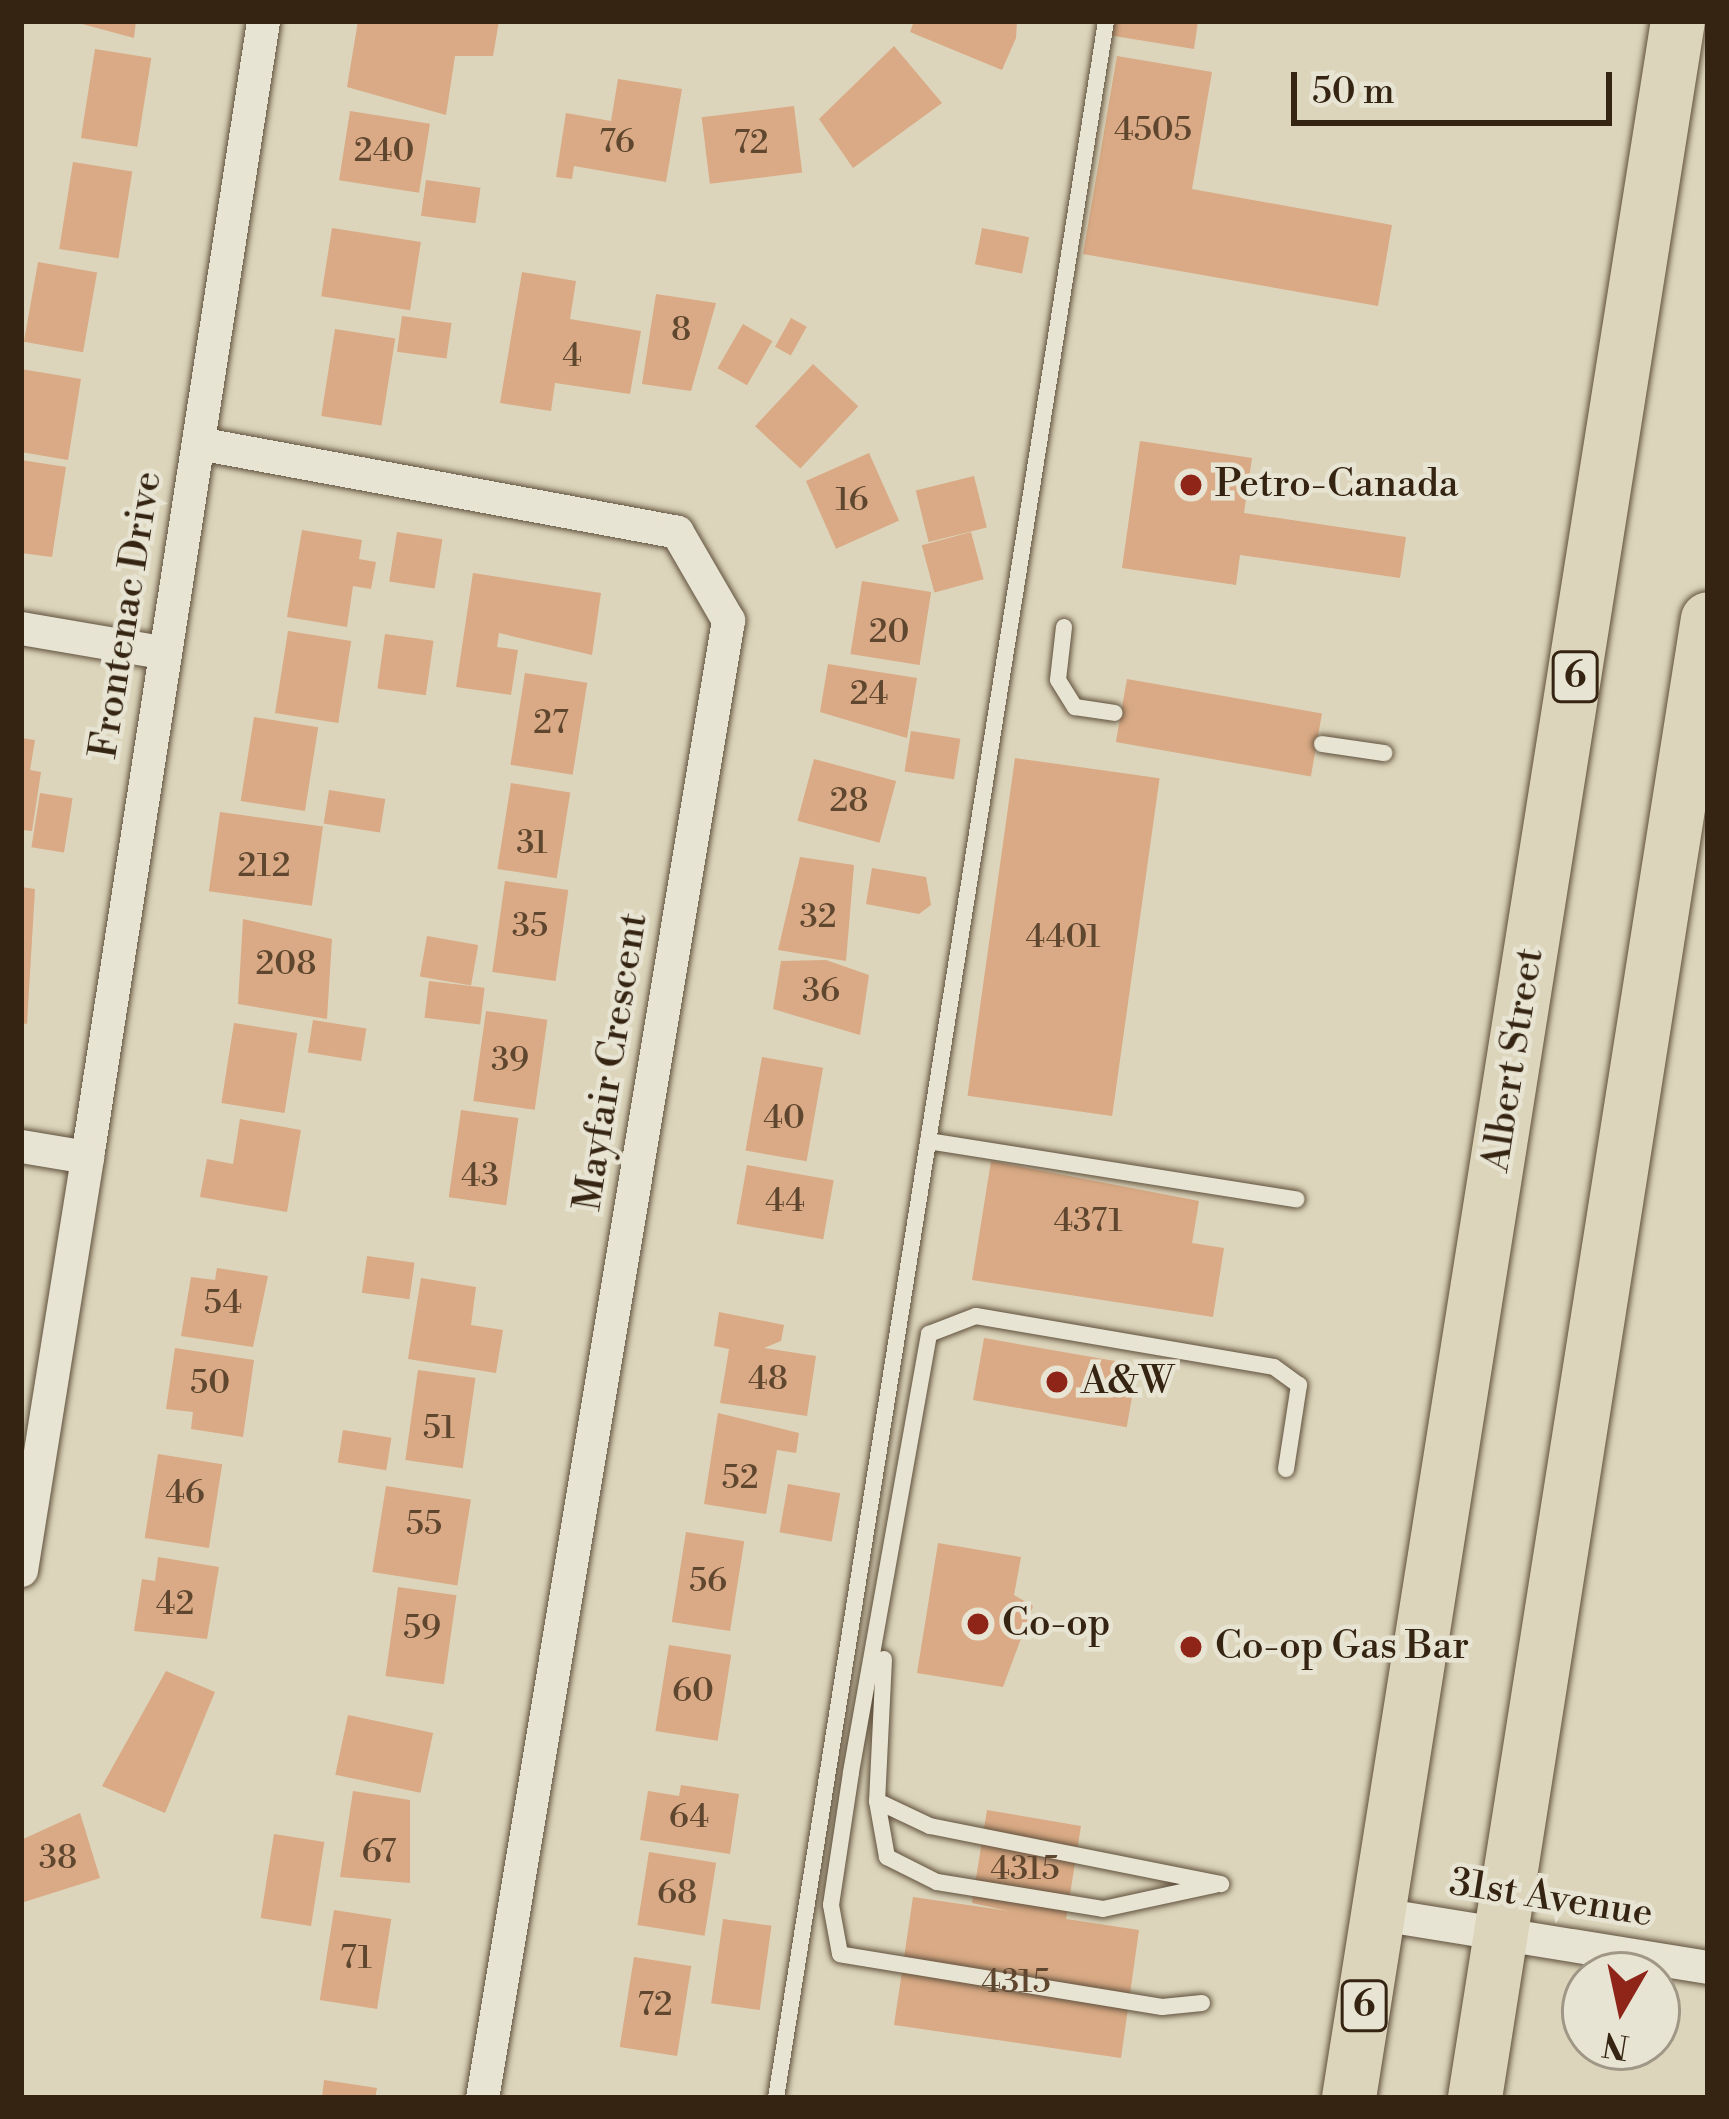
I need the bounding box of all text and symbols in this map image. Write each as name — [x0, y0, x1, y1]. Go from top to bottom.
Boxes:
scale bar — [1297, 48, 1618, 122]
text: 50 m — [1312, 70, 1395, 115]
house number: 4505 — [1114, 111, 1192, 151]
house number: 76 — [599, 123, 635, 163]
house number: 72 — [733, 124, 769, 164]
house number: 240 — [354, 132, 414, 172]
house number: 8 — [671, 311, 691, 351]
house number: 4 — [562, 337, 582, 377]
place label: Petro-Canada — [1215, 462, 1459, 508]
street label: Frontenac Drive — [81, 468, 173, 762]
marker: Petro-Canada — [1178, 472, 1204, 498]
house number: 16 — [835, 481, 869, 521]
house number: 20 — [869, 613, 909, 653]
road number: 6 — [1551, 647, 1599, 707]
house number: 24 — [850, 675, 888, 715]
house number: 27 — [533, 704, 569, 744]
house number: 28 — [829, 782, 869, 822]
house number: 31 — [516, 824, 548, 864]
house number: 212 — [238, 847, 290, 887]
house number: 32 — [799, 898, 837, 938]
house number: 35 — [512, 907, 548, 947]
street label: Mayfair Crescent — [565, 910, 659, 1214]
house number: 4401 — [1026, 918, 1100, 958]
house number: 208 — [256, 945, 316, 985]
street label: Albert Street — [1473, 945, 1555, 1175]
house number: 36 — [802, 972, 840, 1012]
house number: 39 — [491, 1041, 529, 1081]
house number: 40 — [763, 1099, 805, 1139]
house number: 43 — [461, 1157, 499, 1197]
house number: 44 — [765, 1182, 805, 1222]
house number: 4371 — [1053, 1202, 1123, 1242]
house number: 54 — [204, 1284, 242, 1324]
place label: A&W — [1081, 1359, 1174, 1405]
house number: 48 — [748, 1360, 788, 1400]
house number: 50 — [190, 1364, 230, 1404]
marker: A&W — [1044, 1369, 1070, 1395]
house number: 51 — [423, 1409, 455, 1449]
house number: 52 — [722, 1459, 758, 1499]
house number: 46 — [165, 1474, 205, 1514]
house number: 55 — [406, 1505, 442, 1545]
house number: 56 — [689, 1562, 727, 1602]
house number: 42 — [156, 1585, 194, 1625]
place label: Co-op — [1002, 1601, 1111, 1647]
house number: 59 — [403, 1609, 441, 1649]
marker: Co-op — [965, 1611, 991, 1637]
place label: Co-op Gas Bar — [1215, 1624, 1469, 1670]
marker: Co-op Gas Bar — [1178, 1634, 1204, 1660]
house number: 60 — [672, 1672, 714, 1712]
house number: 64 — [669, 1798, 709, 1838]
house number: 67 — [362, 1833, 396, 1873]
house number: 38 — [39, 1839, 77, 1879]
house number: 4315 — [990, 1850, 1060, 1890]
street label: 31st Avenue — [1446, 1860, 1656, 1938]
house number: 68 — [657, 1874, 697, 1914]
house number: 71 — [340, 1939, 372, 1979]
north arrow — [1561, 1951, 1681, 2071]
house number: 4315 — [981, 1963, 1051, 2003]
road number: 6 — [1340, 1976, 1388, 2036]
house number: 72 — [637, 1986, 673, 2026]
text: N — [1600, 2022, 1632, 2066]

